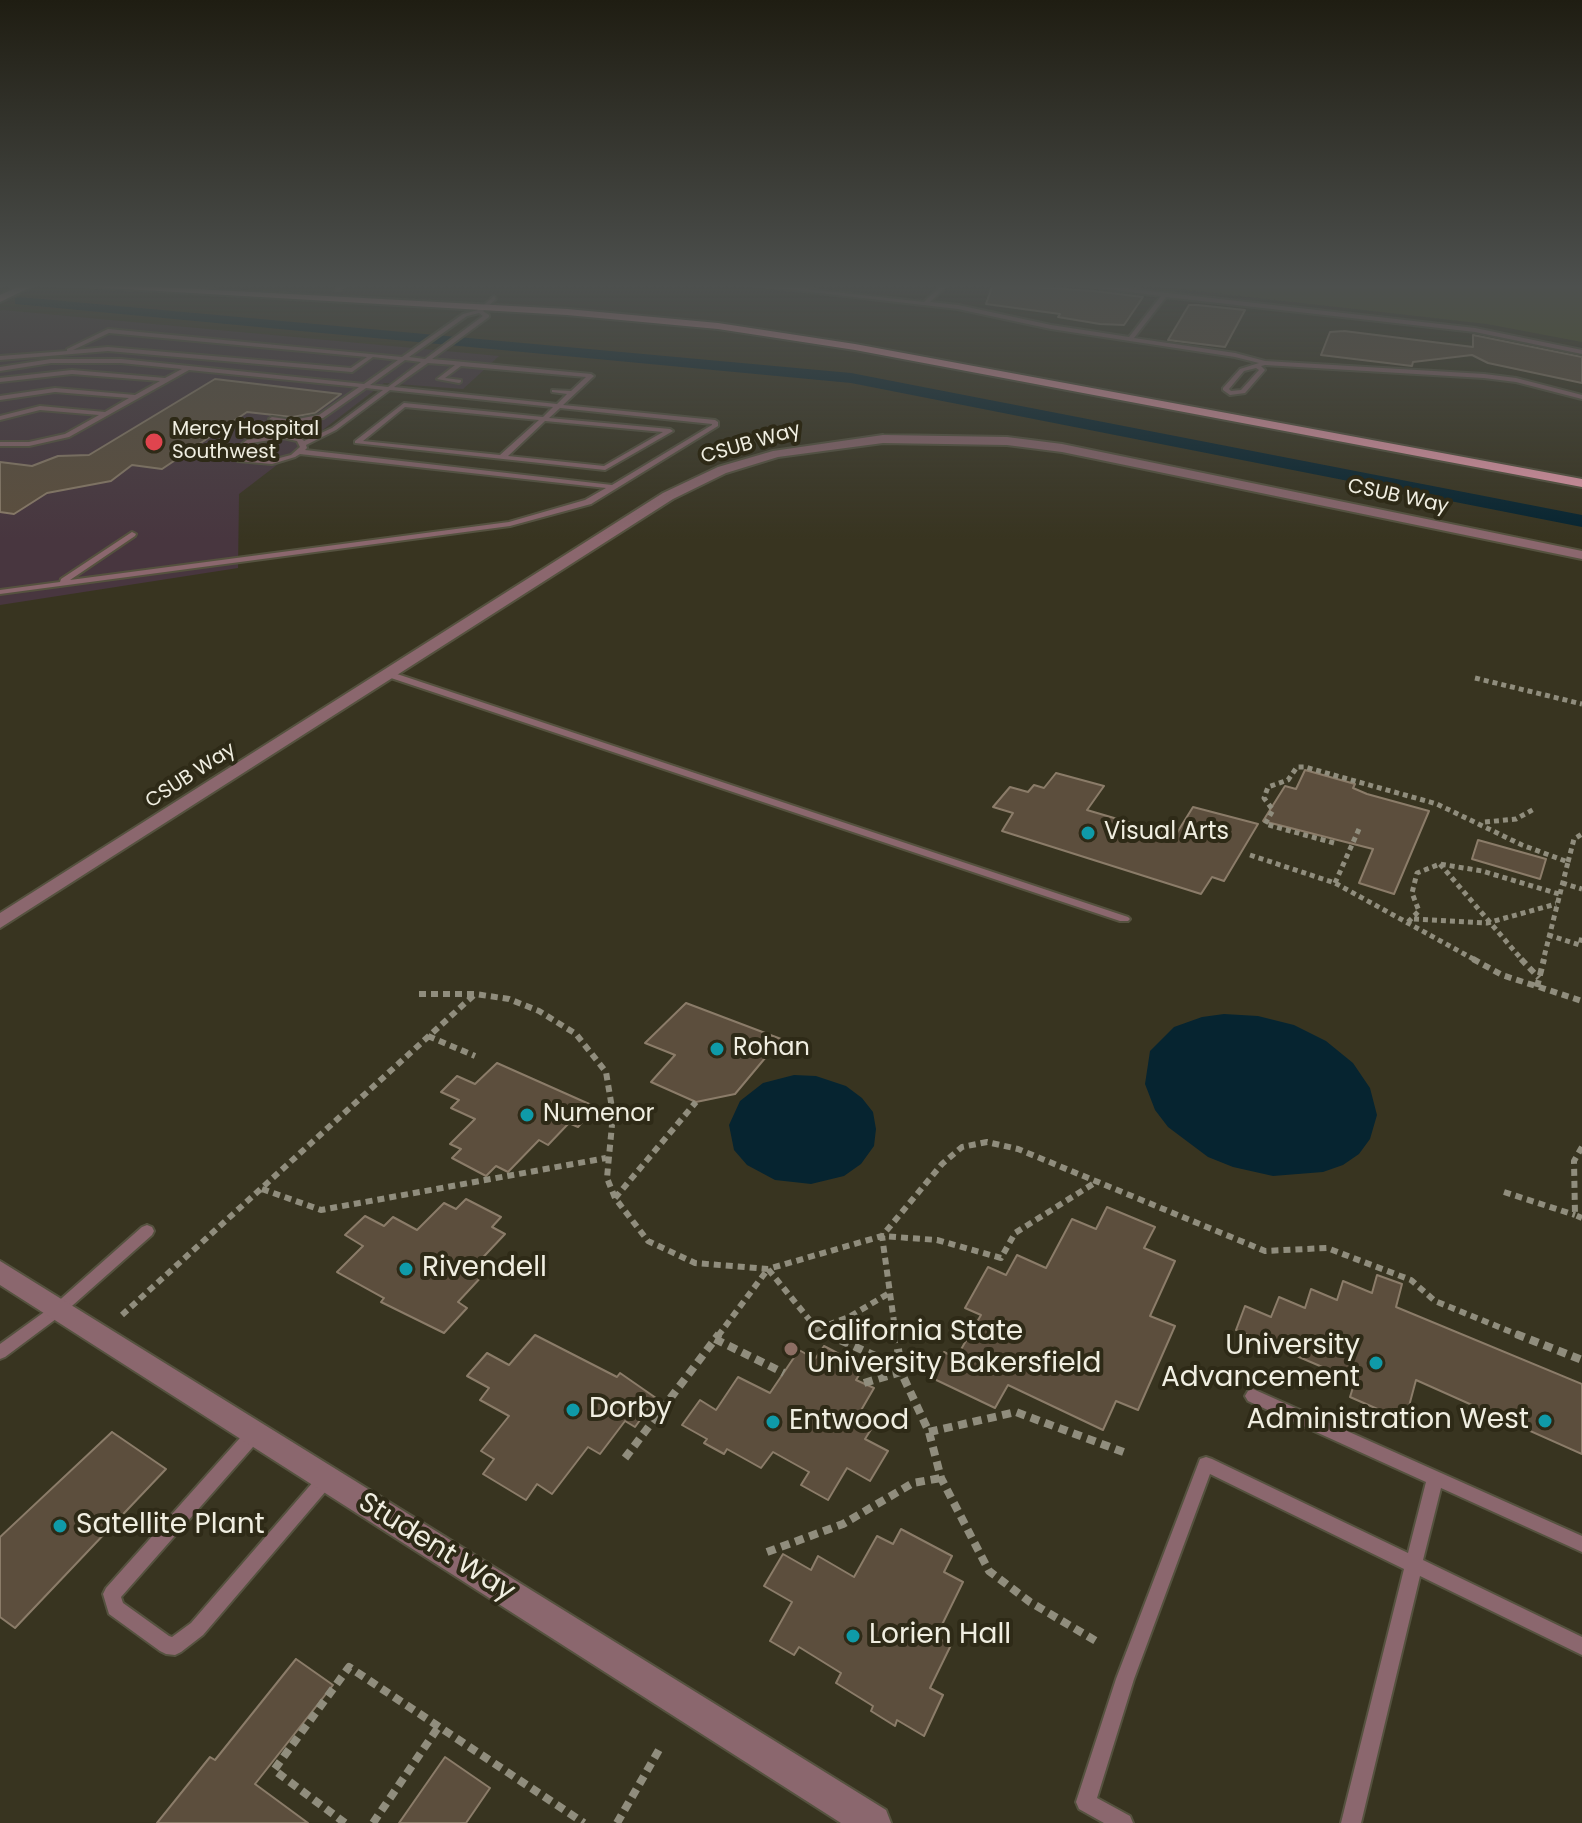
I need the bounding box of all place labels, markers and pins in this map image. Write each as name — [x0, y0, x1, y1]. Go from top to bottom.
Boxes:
place label: Mercy Hospital Southwest — [172, 418, 319, 465]
marker: Mercy Hospital Southwest — [143, 431, 165, 453]
place label: Visual Arts — [1104, 819, 1229, 847]
marker: Visual Arts — [1079, 824, 1097, 842]
place label: Rohan — [733, 1035, 810, 1063]
marker: Rohan — [708, 1040, 726, 1058]
place label: Numenor — [543, 1101, 655, 1129]
marker: Numenor — [518, 1106, 536, 1124]
place label: Rivendell — [422, 1252, 547, 1286]
marker: Rivendell — [397, 1260, 415, 1278]
place label: California State University Bakersfield — [807, 1316, 1101, 1382]
place label: University Advancement — [1161, 1330, 1360, 1396]
marker: California State University Bakersfield — [782, 1340, 800, 1358]
marker: University Advancement — [1367, 1354, 1385, 1372]
place label: Dorby — [589, 1393, 672, 1427]
marker: Dorby — [564, 1401, 582, 1419]
place label: Administration West — [1247, 1404, 1529, 1438]
place label: Entwood — [789, 1405, 909, 1439]
marker: Administration West — [1536, 1412, 1554, 1430]
marker: Entwood — [764, 1413, 782, 1431]
place label: Satellite Plant — [76, 1509, 265, 1543]
marker: Satellite Plant — [51, 1517, 69, 1535]
place label: Lorien Hall — [869, 1619, 1011, 1653]
marker: Lorien Hall — [844, 1627, 862, 1645]

